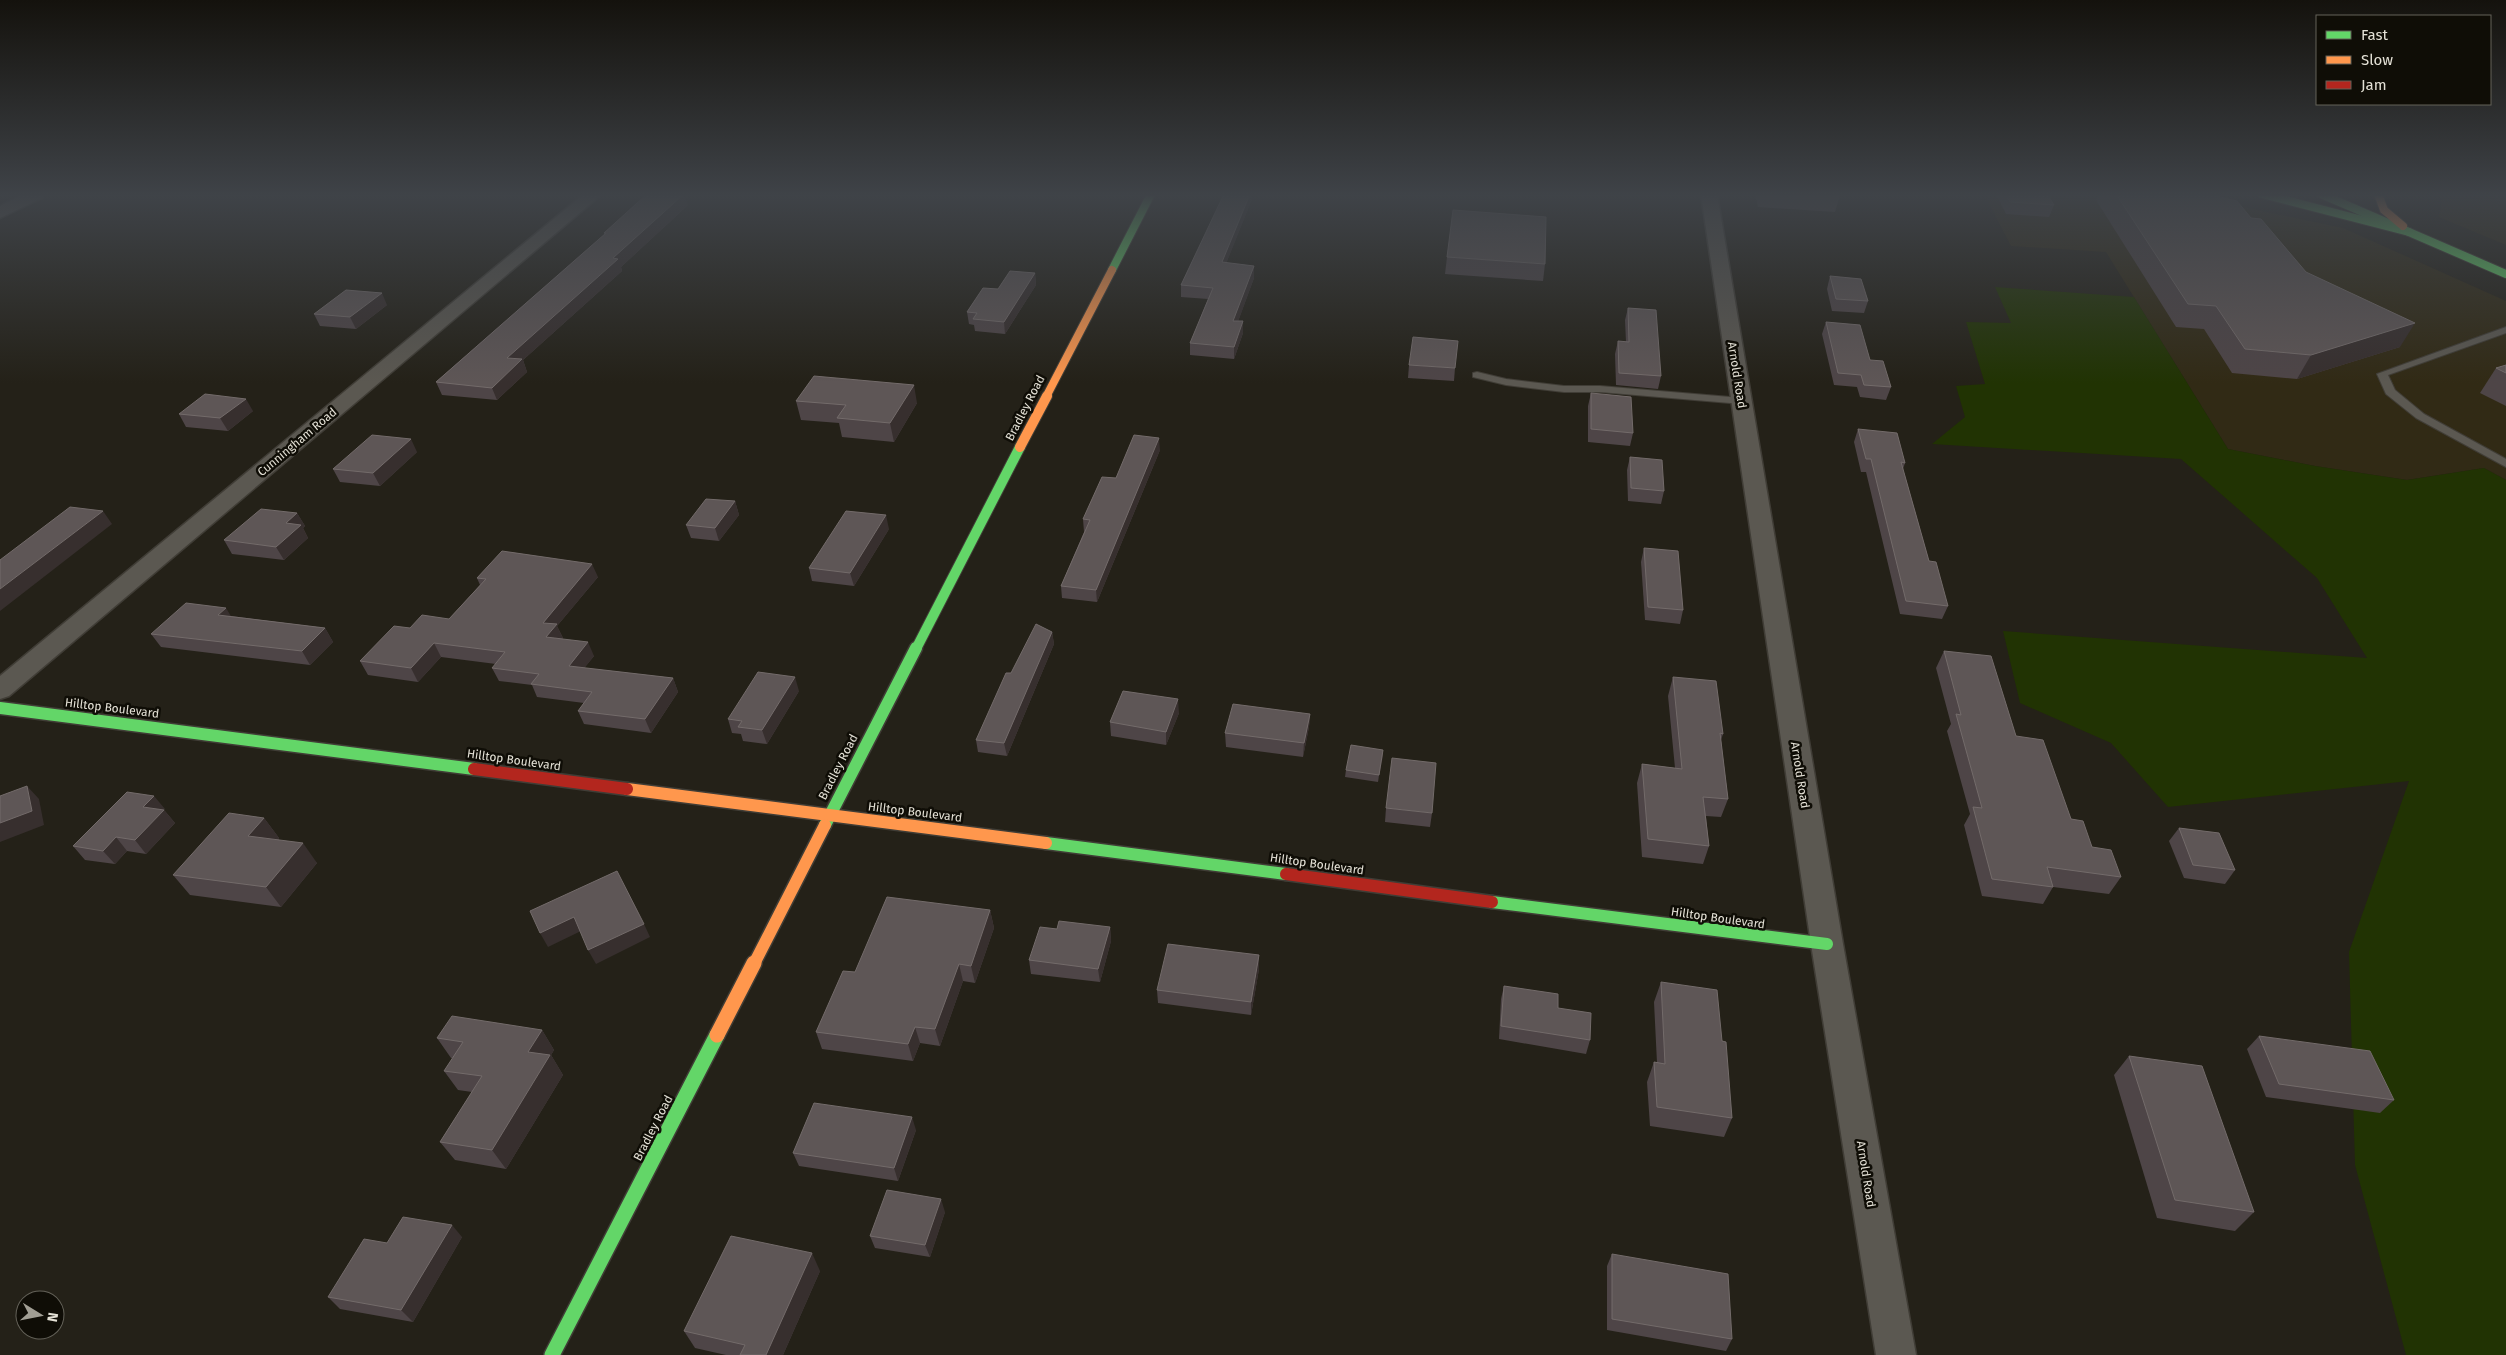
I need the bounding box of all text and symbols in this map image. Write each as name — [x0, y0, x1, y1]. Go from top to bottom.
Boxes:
legend — [2316, 15, 2491, 105]
text: Fast — [2361, 26, 2388, 44]
text: Slow — [2361, 51, 2393, 69]
text: Jam — [2361, 76, 2387, 94]
street label: Arnold Road — [1725, 341, 1749, 409]
street label: Bradley Road — [1002, 373, 1048, 443]
street label: Cunningham Road — [255, 405, 339, 479]
street label: Hilltop Boulevard — [64, 695, 160, 721]
street label: Bradley Road — [815, 732, 861, 802]
street label: Arnold Road — [1788, 741, 1812, 809]
street label: Hilltop Boulevard — [466, 746, 562, 774]
street label: Hilltop Boulevard — [867, 799, 963, 825]
street label: Hilltop Boulevard — [1269, 850, 1365, 878]
street label: Hilltop Boulevard — [1670, 904, 1766, 932]
street label: Bradley Road — [630, 1093, 676, 1163]
street label: Arnold Road — [1854, 1140, 1878, 1208]
north arrow — [15, 1290, 65, 1340]
text: N — [43, 1311, 61, 1323]

